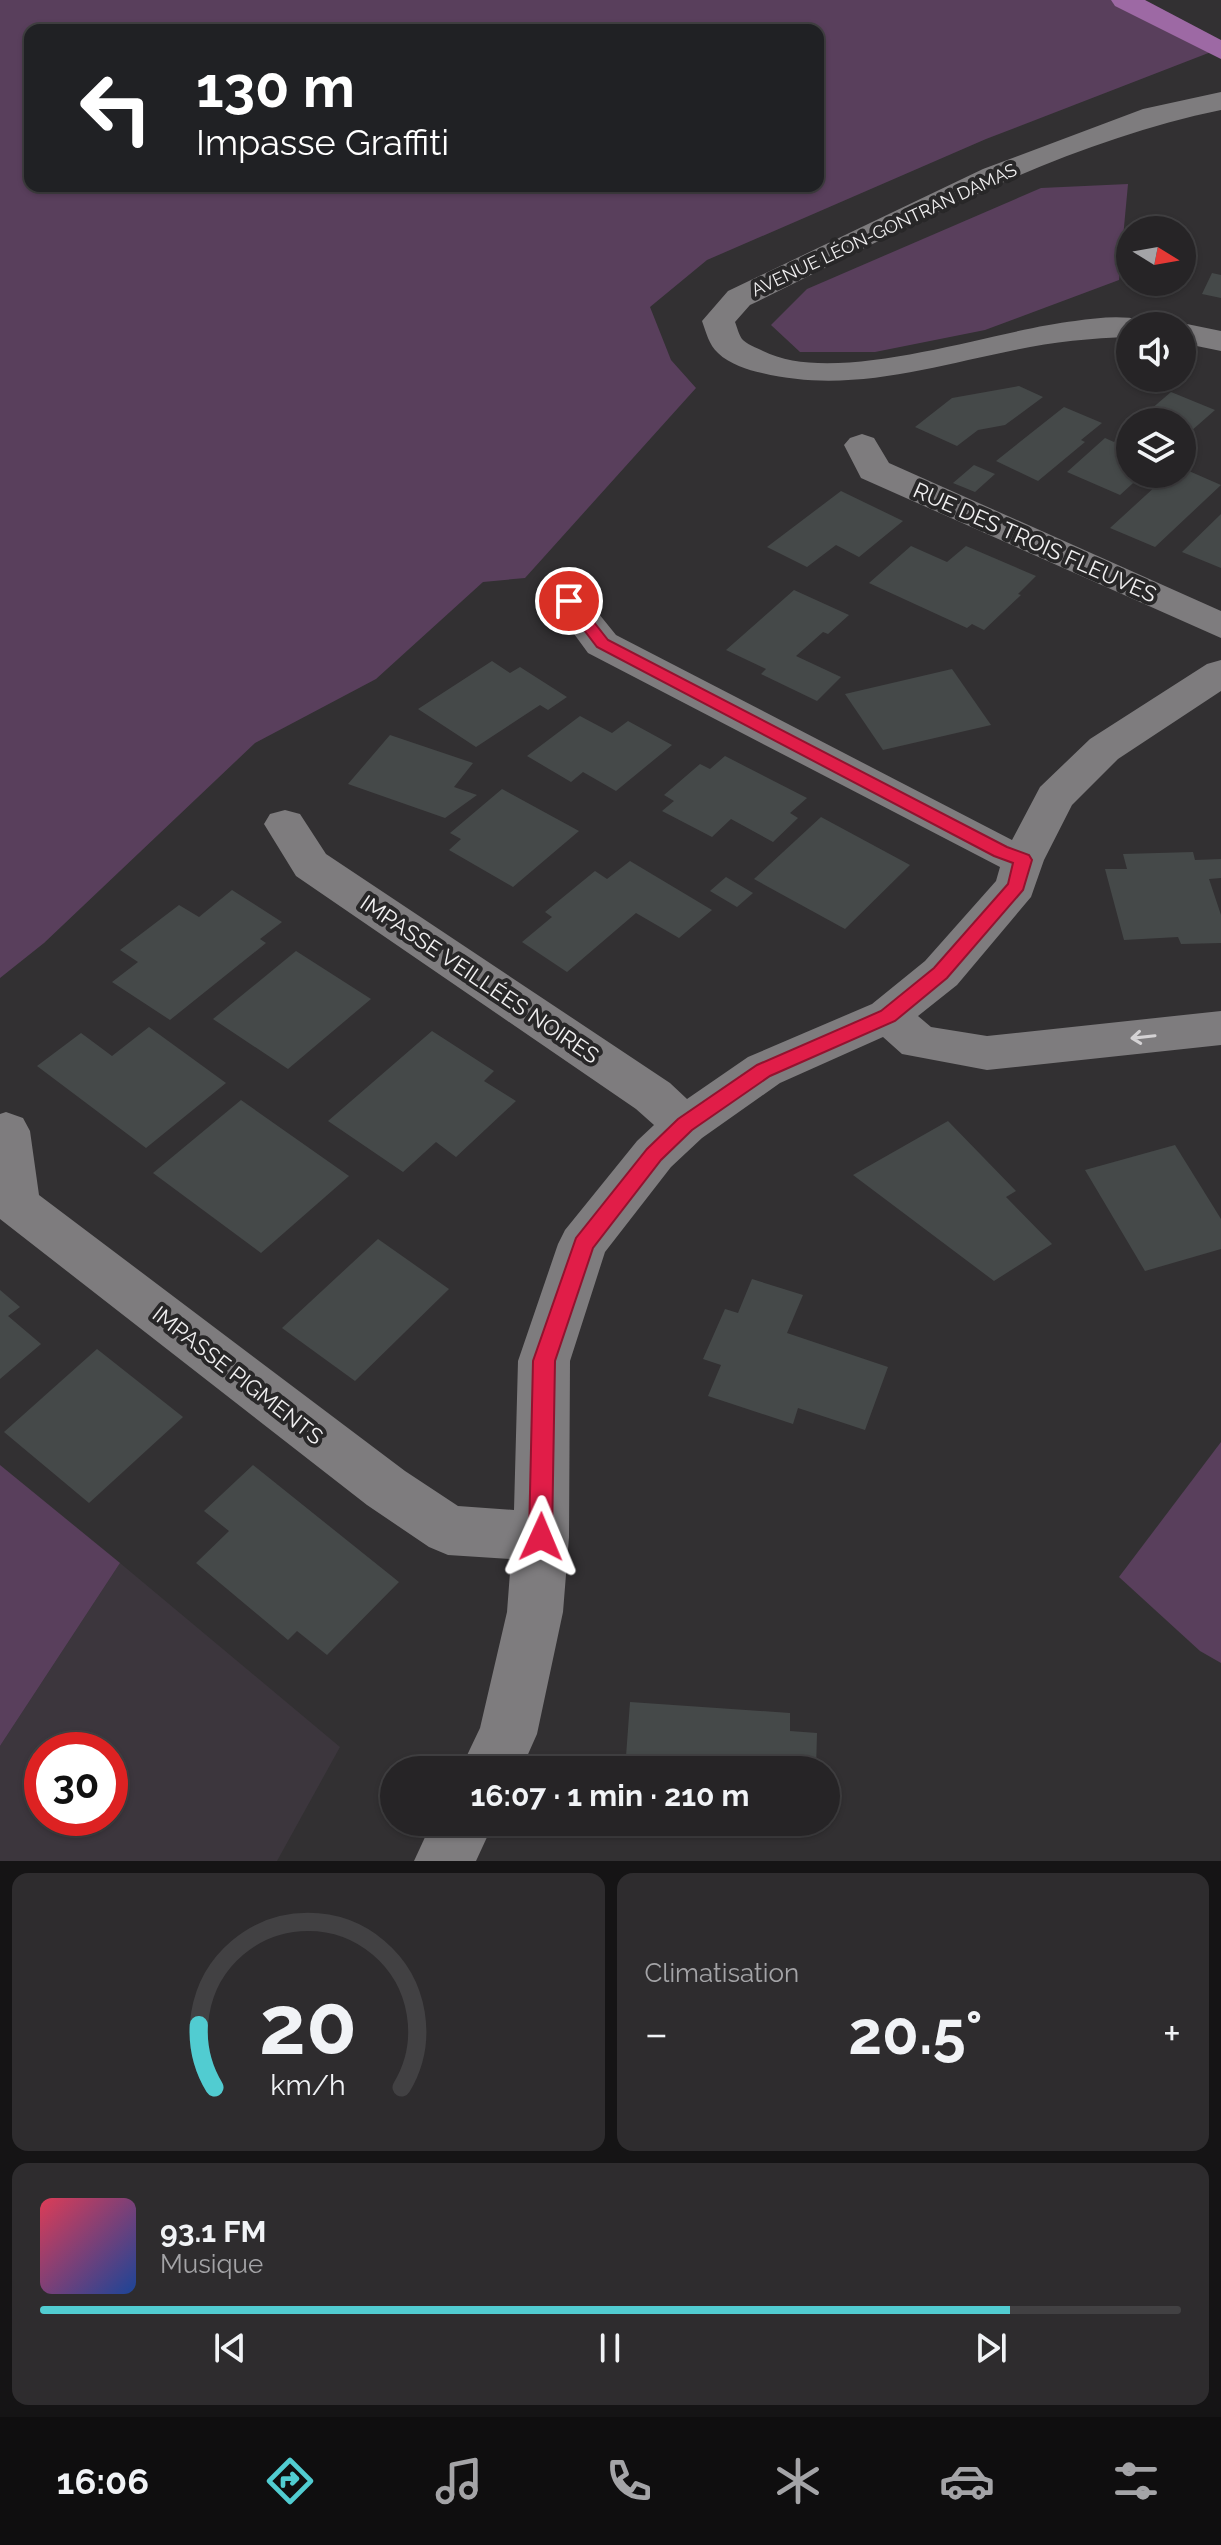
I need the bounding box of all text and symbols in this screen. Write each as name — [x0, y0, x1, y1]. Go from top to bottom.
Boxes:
text: 130 m — [196, 54, 355, 120]
icon: left — [64, 56, 168, 160]
text: Impasse Graffiti — [196, 121, 449, 163]
street label: AVENUE LÉON-GONTRAN DAMAS — [747, 158, 1020, 300]
north arrow — [1116, 216, 1196, 296]
map controls — [1116, 216, 1196, 488]
button: sound — [1116, 312, 1196, 392]
button: layers — [1116, 408, 1196, 488]
street label: RUE DES TROIS FLEUVES — [909, 477, 1161, 607]
pin — [535, 567, 603, 635]
icon: arrive — [547, 579, 591, 623]
street label: IMPASSE VEILLÉES NOIRES — [356, 889, 604, 1069]
one-way arrow — [1131, 1029, 1157, 1044]
street label: IMPASSE PIGMENTS — [148, 1300, 328, 1450]
position arrow — [499, 1495, 583, 1579]
speed limit sign: 30 — [24, 1732, 128, 1836]
text: 16:07 · 1 min · 210 m — [471, 1778, 750, 1813]
text: Climatisation — [645, 1958, 799, 1988]
text: 20 — [259, 1976, 357, 2073]
text: 20.5° — [848, 1998, 983, 2068]
text: − — [645, 2008, 668, 2059]
text: + — [1163, 2008, 1181, 2059]
text: km/h — [271, 2068, 346, 2102]
text: 93.1 FM — [160, 2214, 266, 2249]
text: Musique — [160, 2249, 263, 2279]
icon: previous — [208, 2326, 252, 2370]
icon: pause — [588, 2326, 632, 2370]
icon: next — [969, 2326, 1013, 2370]
icon: directions — [262, 2453, 318, 2509]
icon: music — [431, 2453, 487, 2509]
icon: phone — [601, 2453, 657, 2509]
icon: climate — [770, 2453, 826, 2509]
icon: car — [939, 2453, 995, 2509]
icon: filters — [1108, 2453, 1164, 2509]
text: 16:06 — [57, 2460, 149, 2502]

